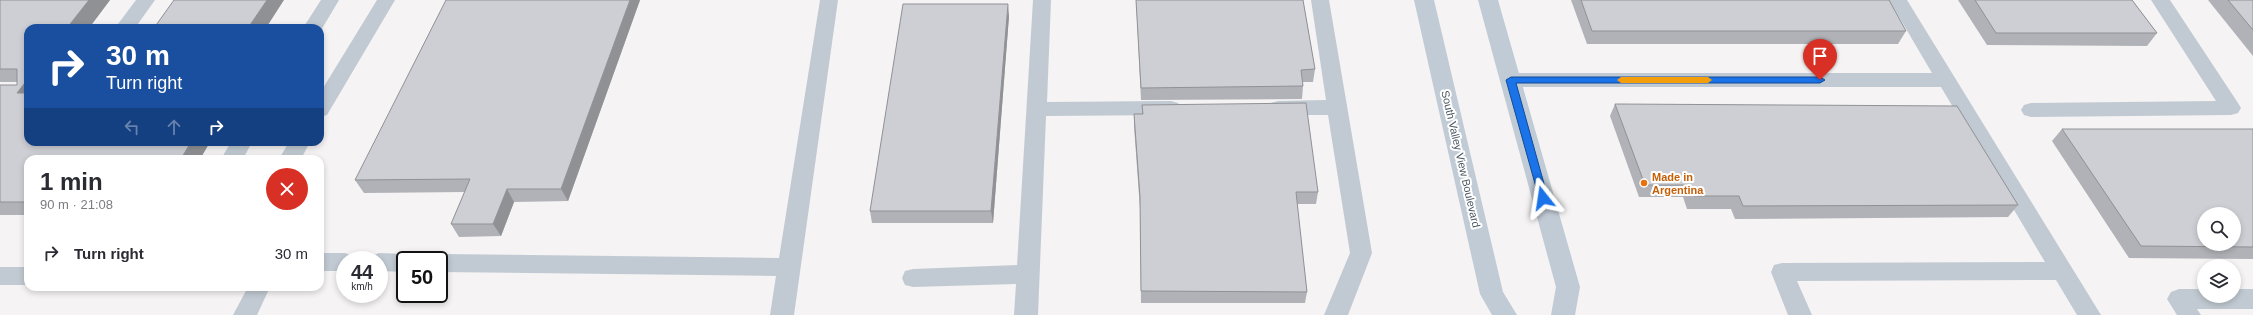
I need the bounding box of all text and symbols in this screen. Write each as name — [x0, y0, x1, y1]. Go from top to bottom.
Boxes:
pin — [1803, 39, 1837, 80]
icon: right — [40, 40, 92, 92]
text: 30 m — [106, 40, 170, 71]
icon: arrive — [1809, 45, 1831, 67]
text: Turn right — [106, 73, 182, 93]
street label: South Valley View Boulevard — [1439, 89, 1483, 229]
icon: left — [121, 116, 143, 138]
icon: ahead — [163, 116, 185, 138]
icon: right — [205, 116, 227, 138]
text: 1 min — [40, 168, 103, 195]
button: close — [266, 168, 308, 210]
place label: Made in Argentina — [1652, 171, 1704, 196]
position arrow — [1522, 177, 1564, 219]
marker: Made in Argentina — [1639, 178, 1649, 188]
text: 90 m · 21:08 — [40, 197, 113, 212]
map controls — [2197, 207, 2241, 303]
button: search — [2197, 207, 2241, 251]
icon: right — [40, 242, 62, 264]
text: Turn right — [74, 245, 144, 262]
text: 30 m — [275, 245, 308, 262]
speed limit sign: 50 — [396, 251, 448, 303]
button: layers — [2197, 259, 2241, 303]
text: 44 — [351, 261, 373, 283]
text: km/h — [351, 281, 373, 292]

